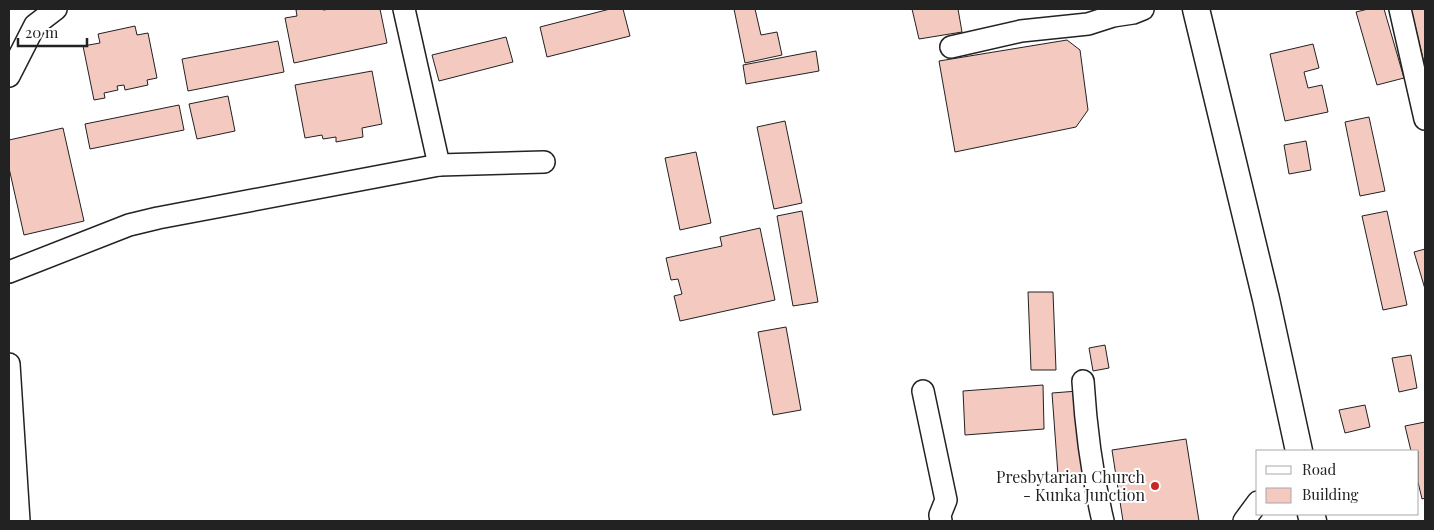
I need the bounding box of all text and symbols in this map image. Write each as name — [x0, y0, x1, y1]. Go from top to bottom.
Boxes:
scale bar — [18, 15, 86, 47]
text: 20 m — [25, 22, 59, 42]
legend — [1256, 450, 1419, 515]
text: Road — [1302, 459, 1336, 479]
place label: Presbytarian Church - Kunka Junction — [996, 466, 1146, 505]
marker: Presbytarian Church - Kunka Junction — [1149, 480, 1161, 492]
text: Building — [1302, 484, 1359, 504]

